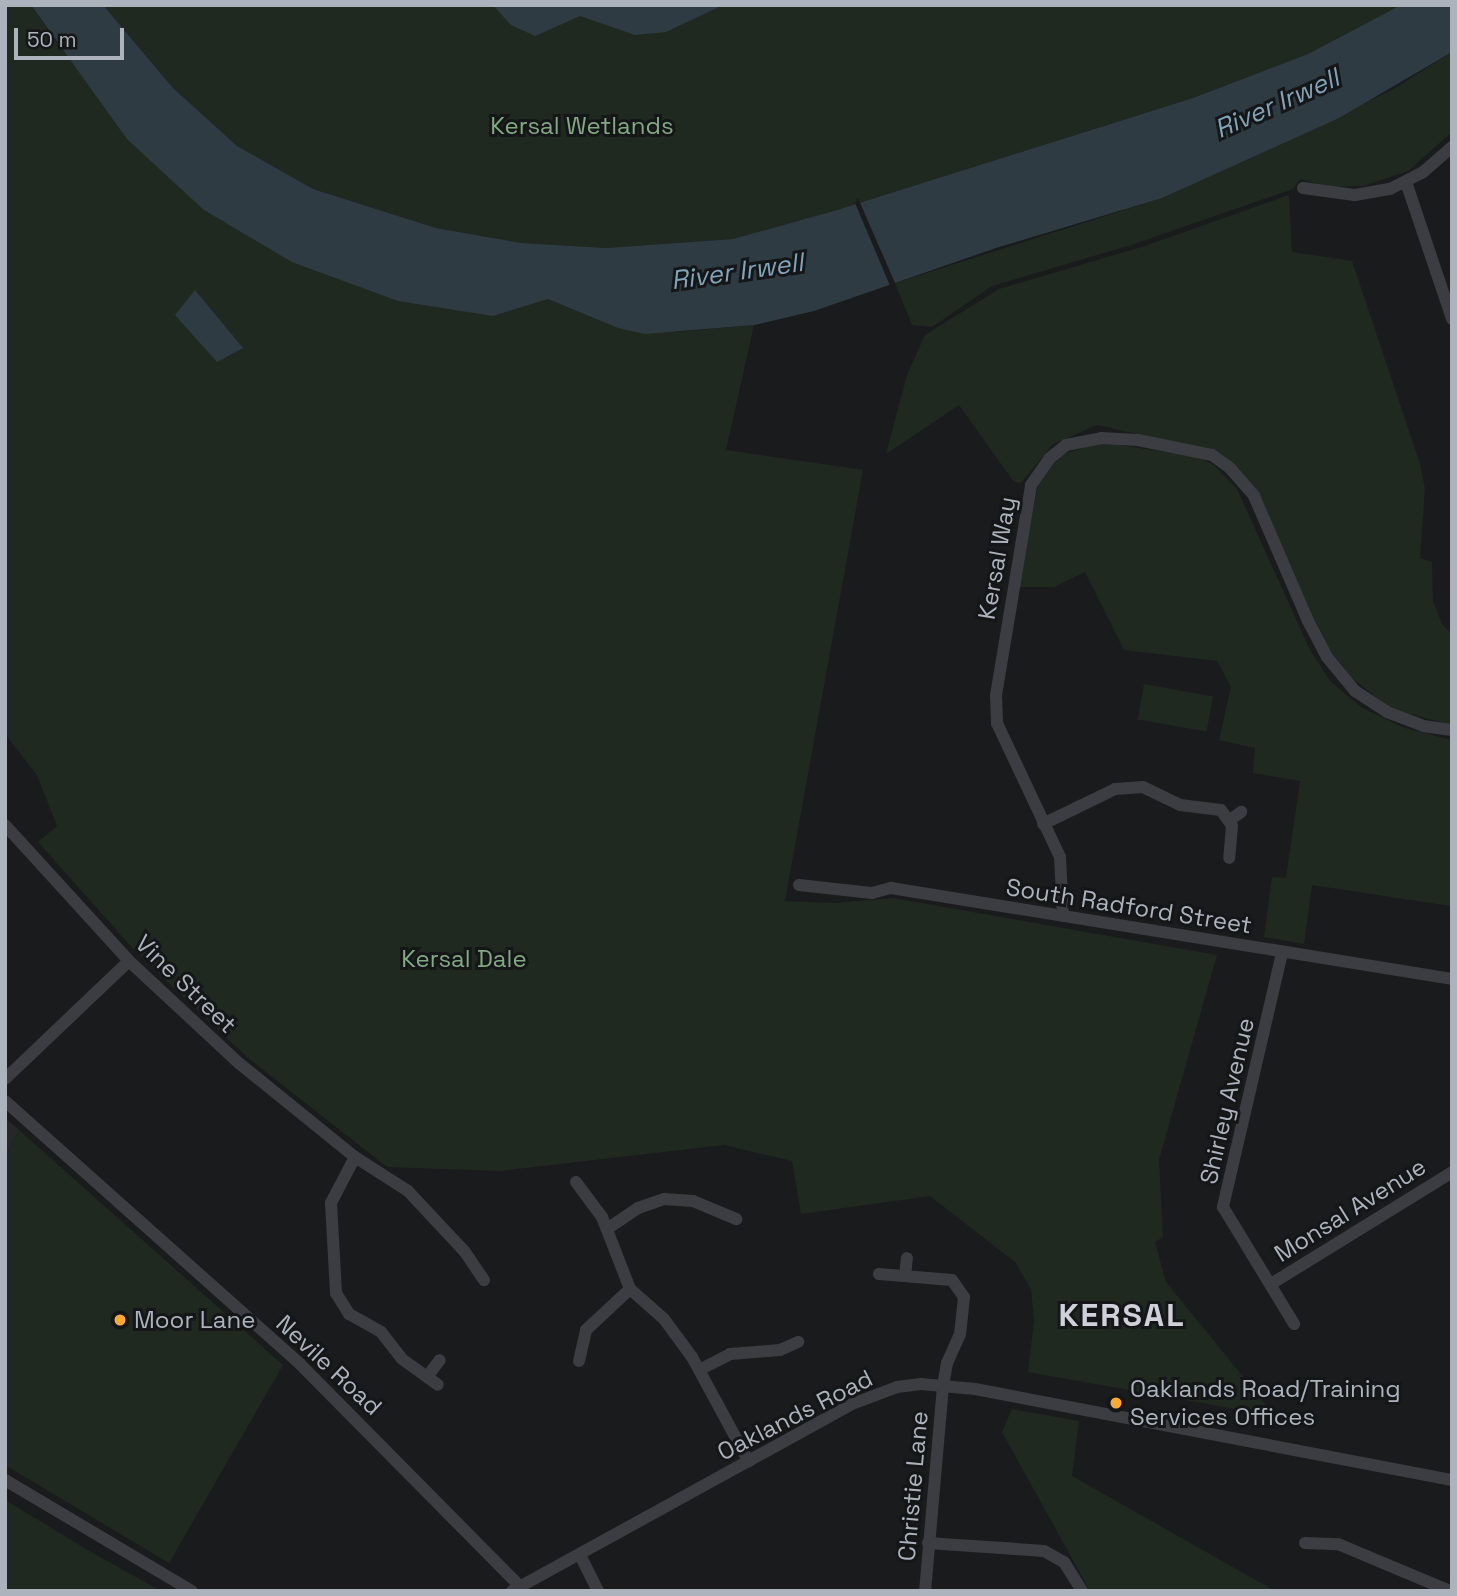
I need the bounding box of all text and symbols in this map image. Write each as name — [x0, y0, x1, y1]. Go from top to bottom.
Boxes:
scale bar — [18, 14, 128, 58]
text: 50 m — [27, 26, 77, 53]
water label: River Irwell — [1210, 63, 1344, 145]
park label: Kersal Wetlands — [490, 112, 674, 140]
water label: River Irwell — [669, 247, 805, 297]
street label: Kersal Way — [972, 494, 1022, 622]
street label: South Radford Street — [1004, 872, 1254, 940]
street label: Vine Street — [130, 929, 242, 1039]
park label: Kersal Dale — [401, 945, 527, 973]
street label: Shirley Avenue — [1194, 1015, 1260, 1187]
street label: Monsal Avenue — [1269, 1152, 1431, 1268]
district label: KERSAL — [1059, 1296, 1185, 1334]
place label: Moor Lane — [134, 1306, 255, 1334]
street label: Nevile Road — [270, 1309, 388, 1421]
marker: Moor Lane — [112, 1312, 128, 1328]
street label: Oaklands Road — [713, 1364, 877, 1466]
place label: Oaklands Road/Training Services Offices — [1130, 1375, 1401, 1431]
marker: Oaklands Road/Training Services Offices — [1108, 1395, 1124, 1411]
street label: Christie Lane — [892, 1410, 934, 1562]

